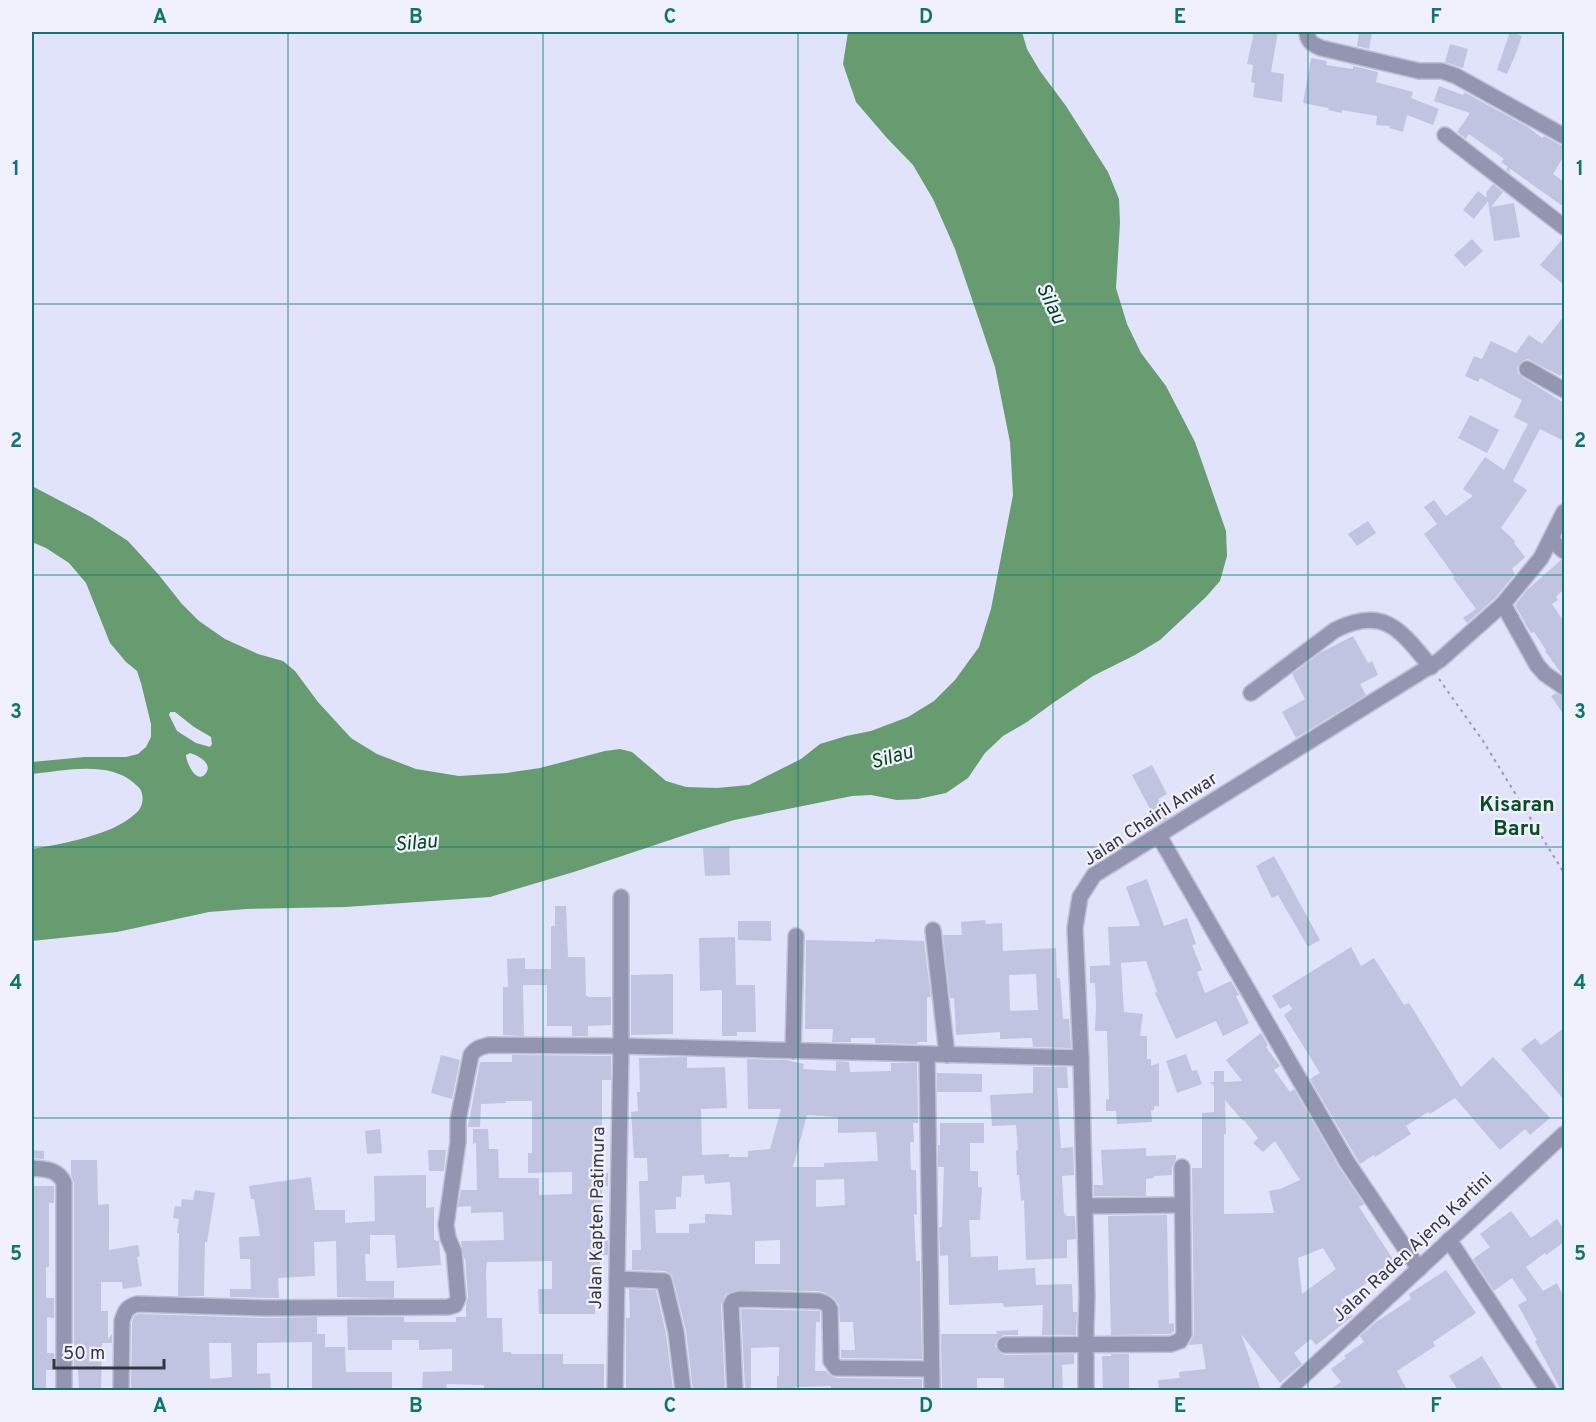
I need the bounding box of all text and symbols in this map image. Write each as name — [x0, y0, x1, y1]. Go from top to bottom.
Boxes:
text: A — [153, 5, 167, 31]
text: B — [409, 5, 423, 31]
text: C — [664, 5, 676, 31]
text: D — [919, 5, 933, 31]
text: E — [1174, 5, 1186, 31]
text: F — [1430, 5, 1442, 31]
text: 1 — [12, 157, 20, 183]
text: 1 — [1576, 157, 1584, 183]
water label: Silau — [1029, 279, 1072, 330]
text: 2 — [10, 429, 22, 455]
text: 2 — [1574, 429, 1586, 455]
text: 3 — [10, 700, 22, 726]
text: 3 — [1574, 700, 1586, 726]
water label: Silau — [868, 739, 917, 776]
street label: Jalan Chairil Anwar — [1080, 768, 1222, 872]
district label: Kisaran Baru — [1479, 792, 1555, 843]
water label: Silau — [394, 829, 440, 859]
text: 4 — [10, 971, 22, 997]
text: 4 — [1574, 971, 1586, 997]
street label: Jalan Kapten Patimura — [585, 1126, 611, 1310]
street label: Jalan Raden Ajeng Kartini — [1328, 1168, 1498, 1328]
text: 5 — [10, 1242, 22, 1268]
text: 5 — [1574, 1242, 1586, 1268]
scale bar — [54, 1332, 164, 1370]
text: 50 m — [63, 1343, 105, 1366]
text: A — [153, 1394, 167, 1420]
text: B — [409, 1394, 423, 1420]
text: C — [664, 1394, 676, 1420]
text: D — [919, 1394, 933, 1420]
text: E — [1174, 1394, 1186, 1420]
text: F — [1430, 1394, 1442, 1420]

